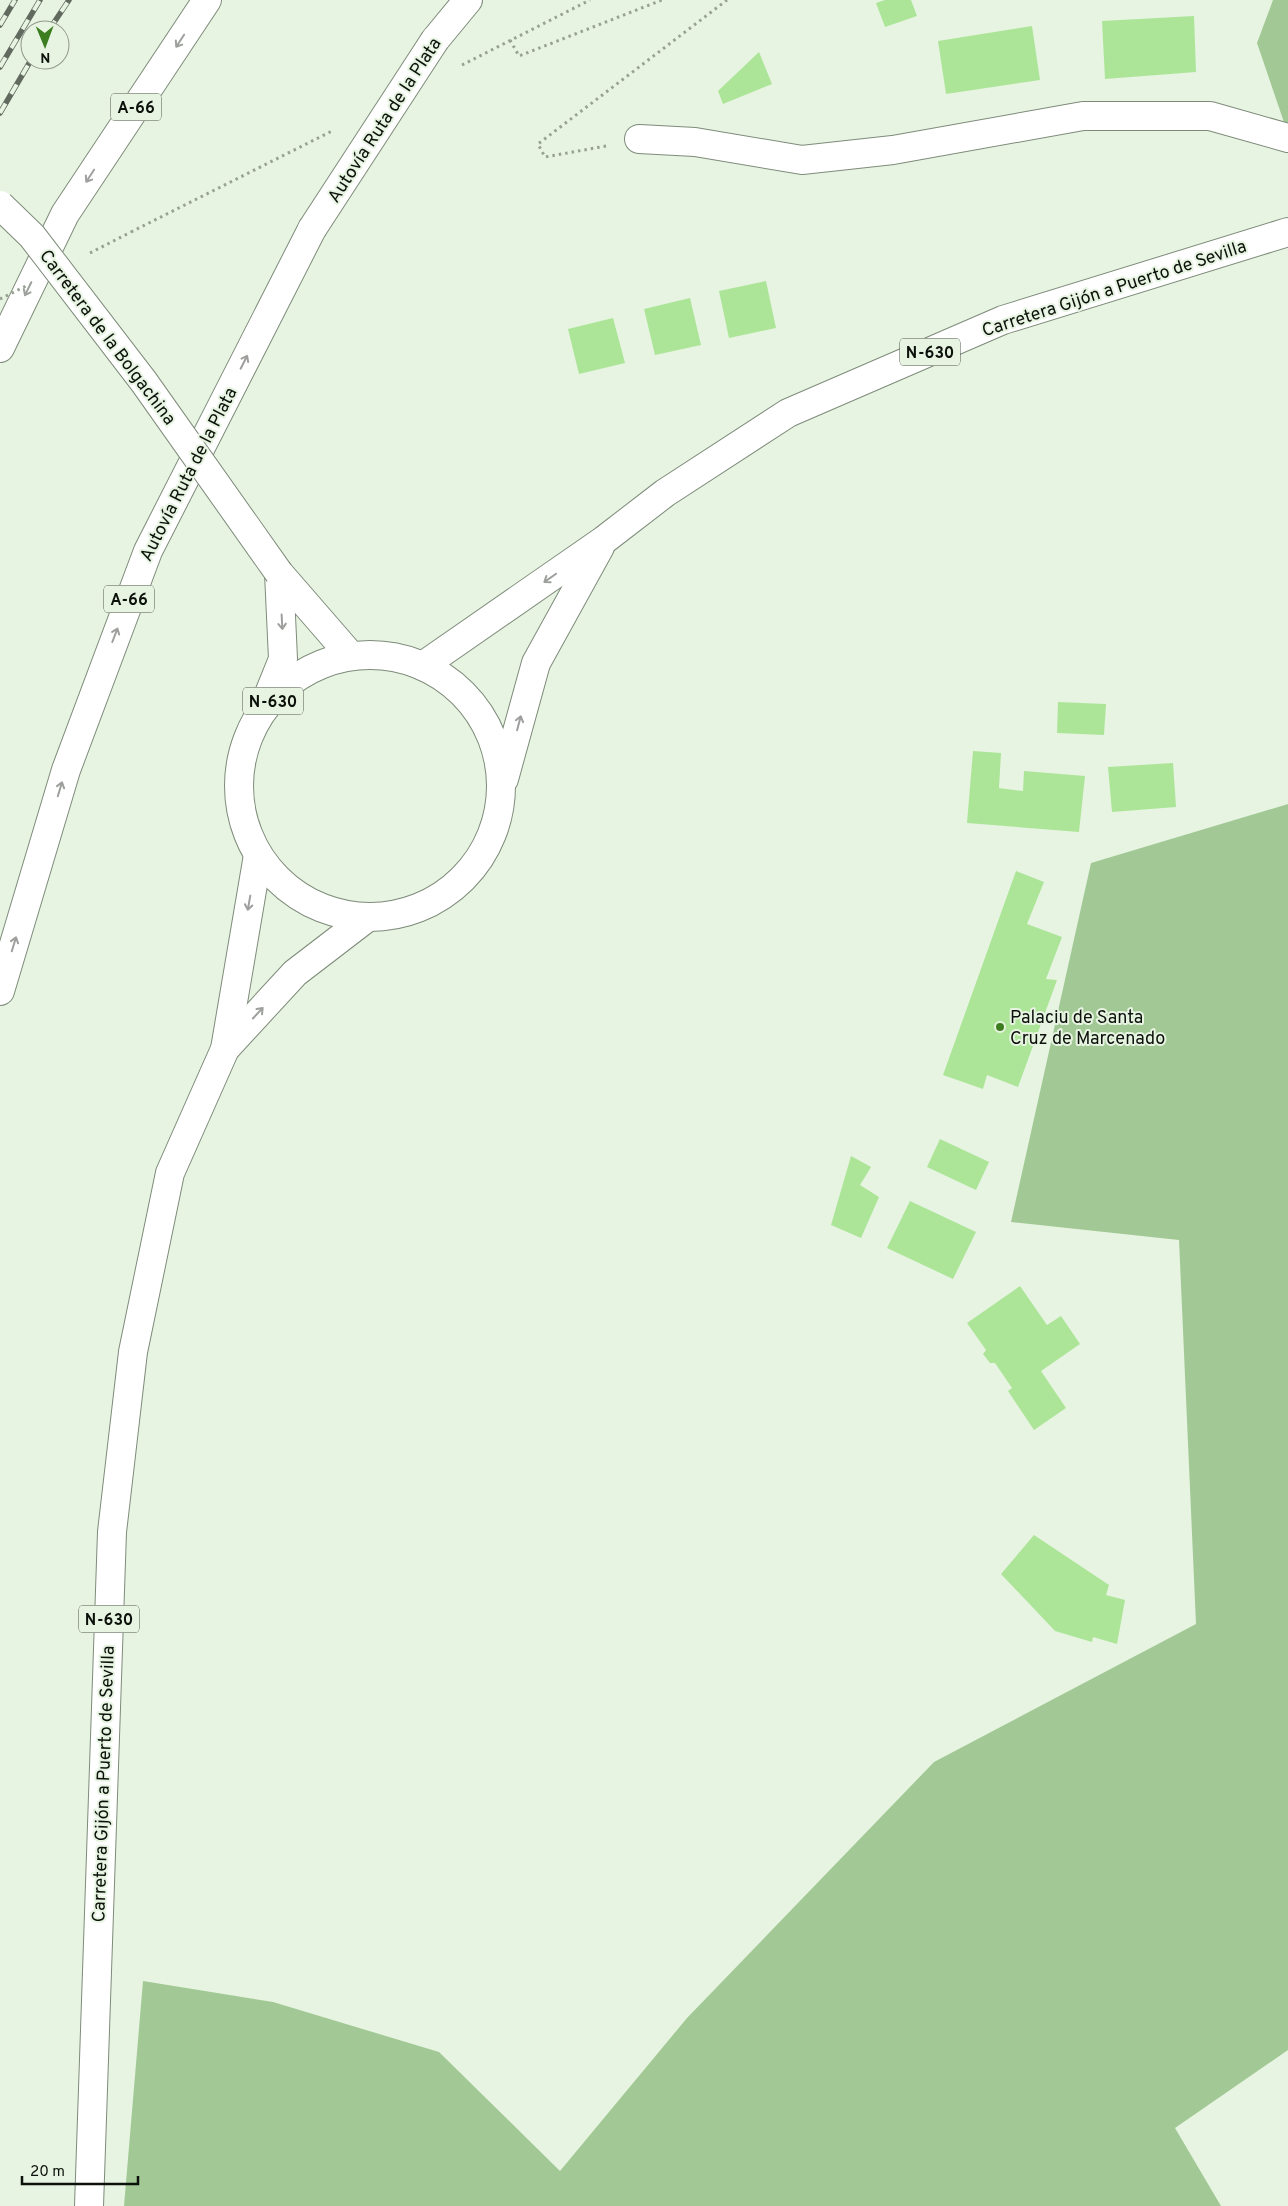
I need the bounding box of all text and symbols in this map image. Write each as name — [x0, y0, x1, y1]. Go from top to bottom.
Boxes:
north arrow — [20, 20, 70, 70]
one-way arrow — [175, 33, 185, 47]
street label: Autovía Ruta de la Plata — [323, 34, 447, 208]
text: N — [40, 48, 50, 65]
road number: A-66 — [111, 94, 161, 120]
one-way arrow — [85, 169, 95, 183]
street label: Carretera Gijón a Puerto de Sevilla — [979, 236, 1250, 343]
street label: Carretera de la Bolgachina — [33, 246, 180, 430]
one-way arrow — [23, 281, 32, 296]
road number: N-630 — [900, 338, 960, 366]
one-way arrow — [239, 355, 249, 370]
street label: Autovía Ruta de la Plata — [135, 384, 243, 566]
one-way arrow — [543, 573, 557, 583]
road number: A-66 — [104, 586, 154, 612]
one-way arrow — [277, 614, 286, 630]
one-way arrow — [111, 628, 120, 643]
road number: N-630 — [243, 688, 303, 714]
one-way arrow — [515, 716, 525, 732]
one-way arrow — [56, 781, 66, 797]
one-way arrow — [244, 894, 254, 910]
one-way arrow — [9, 937, 19, 953]
one-way arrow — [252, 1007, 264, 1020]
place label: Palaciu de Santa Cruz de Marcenado — [1010, 1007, 1165, 1051]
marker: Palaciu de Santa Cruz de Marcenado — [994, 1021, 1006, 1033]
road number: N-630 — [79, 1606, 139, 1632]
street label: Carretera Gijón a Puerto de Sevilla — [88, 1645, 121, 1923]
scale bar — [22, 2154, 139, 2186]
text: 20 m — [30, 2163, 65, 2182]

